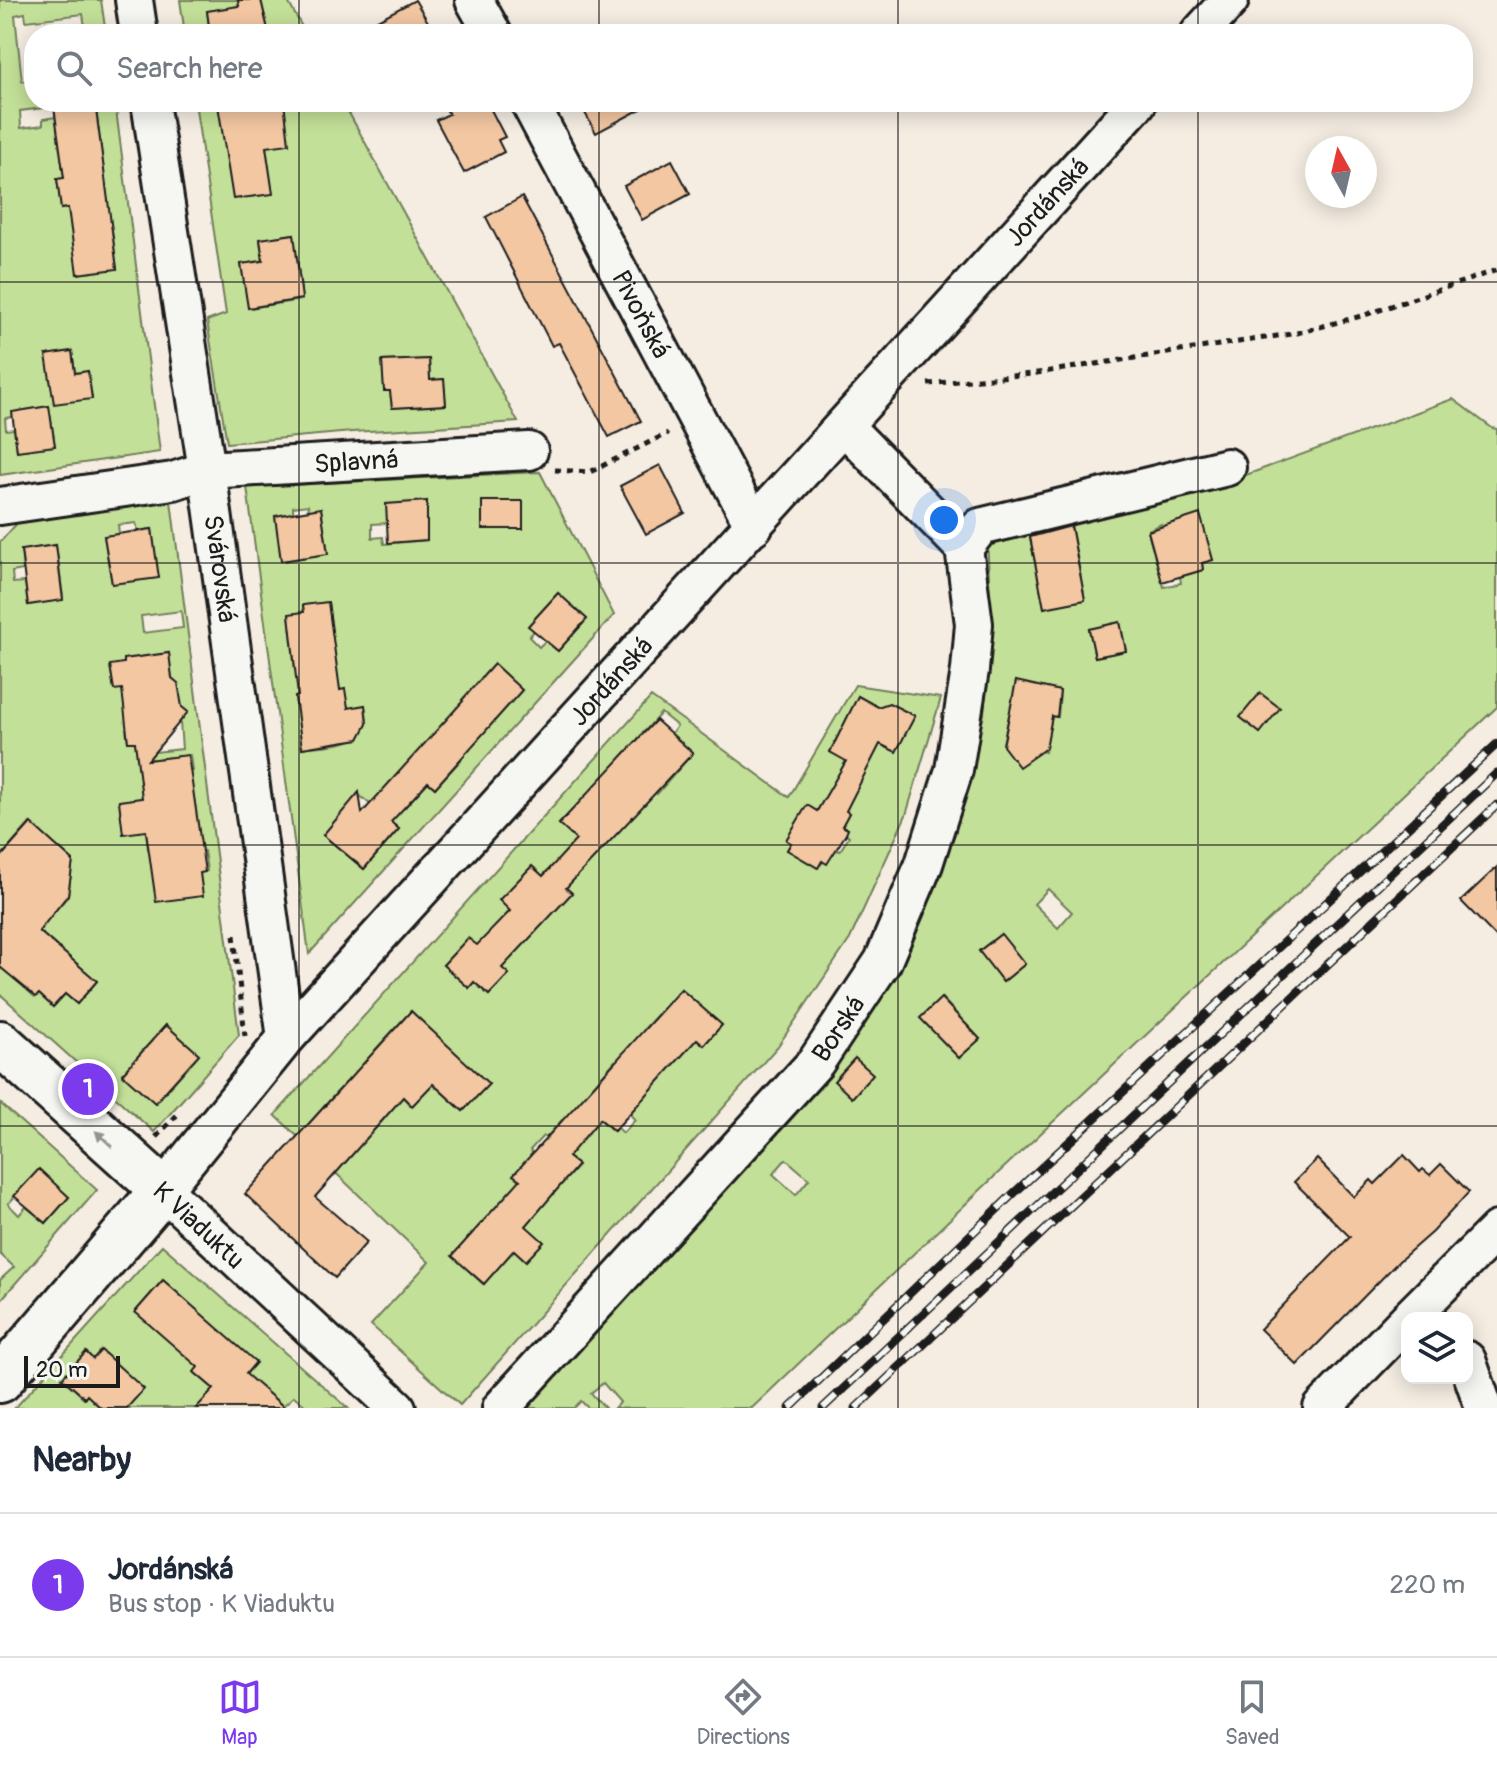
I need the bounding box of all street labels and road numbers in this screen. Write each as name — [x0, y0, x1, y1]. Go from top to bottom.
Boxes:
street label: Jordánská — [999, 151, 1096, 254]
street label: Pivoňská — [604, 265, 677, 364]
street label: Splavná — [313, 444, 399, 481]
street label: Svárovská — [196, 513, 243, 625]
street label: Jordánská — [563, 631, 660, 733]
street label: Borská — [806, 990, 872, 1068]
street label: K Viaduktu — [146, 1175, 251, 1276]

